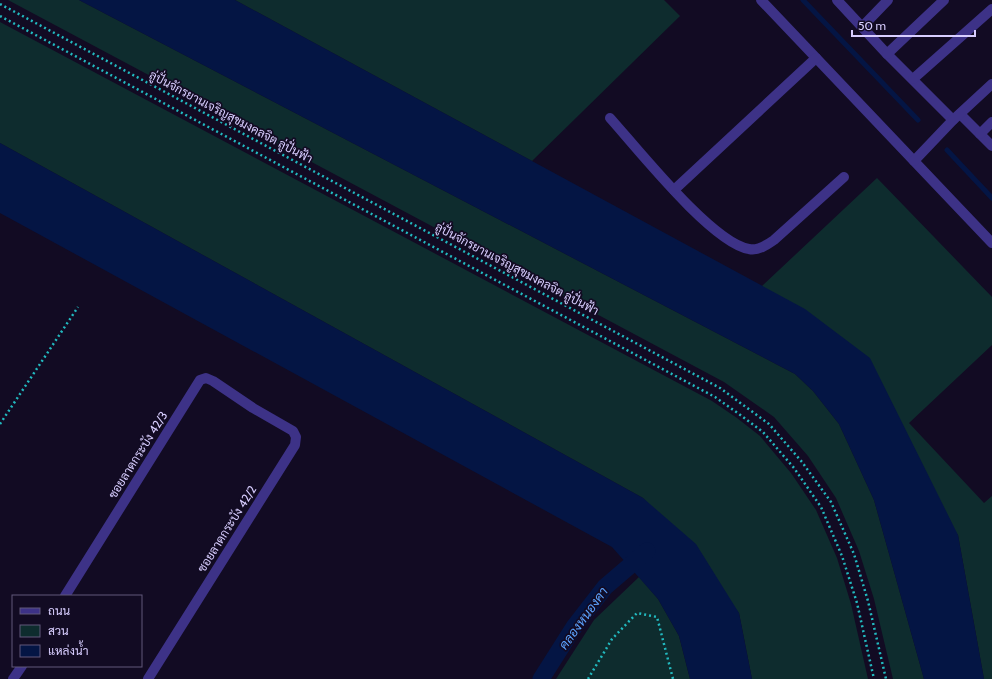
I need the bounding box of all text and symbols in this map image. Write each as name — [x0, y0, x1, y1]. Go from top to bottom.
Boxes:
scale bar — [852, 12, 975, 38]
text: 50 m — [858, 18, 886, 33]
street label: ลู่ปั่นจักรยานเจริญสุขมงคลจิต ลู่ปั่นฟ้า — [146, 65, 317, 168]
street label: ลู่ปั่นจักรยานเจริญสุขมงคลจิต ลู่ปั่นฟ้า — [432, 217, 603, 320]
street label: ซอยลาดกระบัง 42/3 — [105, 408, 170, 501]
street label: ซอยลาดกระบัง 42/2 — [194, 483, 259, 575]
water label: คลองหนองคา — [555, 584, 611, 652]
legend — [12, 595, 142, 667]
text: ถนน — [48, 603, 71, 618]
text: สวน — [48, 623, 69, 638]
text: แหล่งน้ำ — [48, 640, 88, 658]

